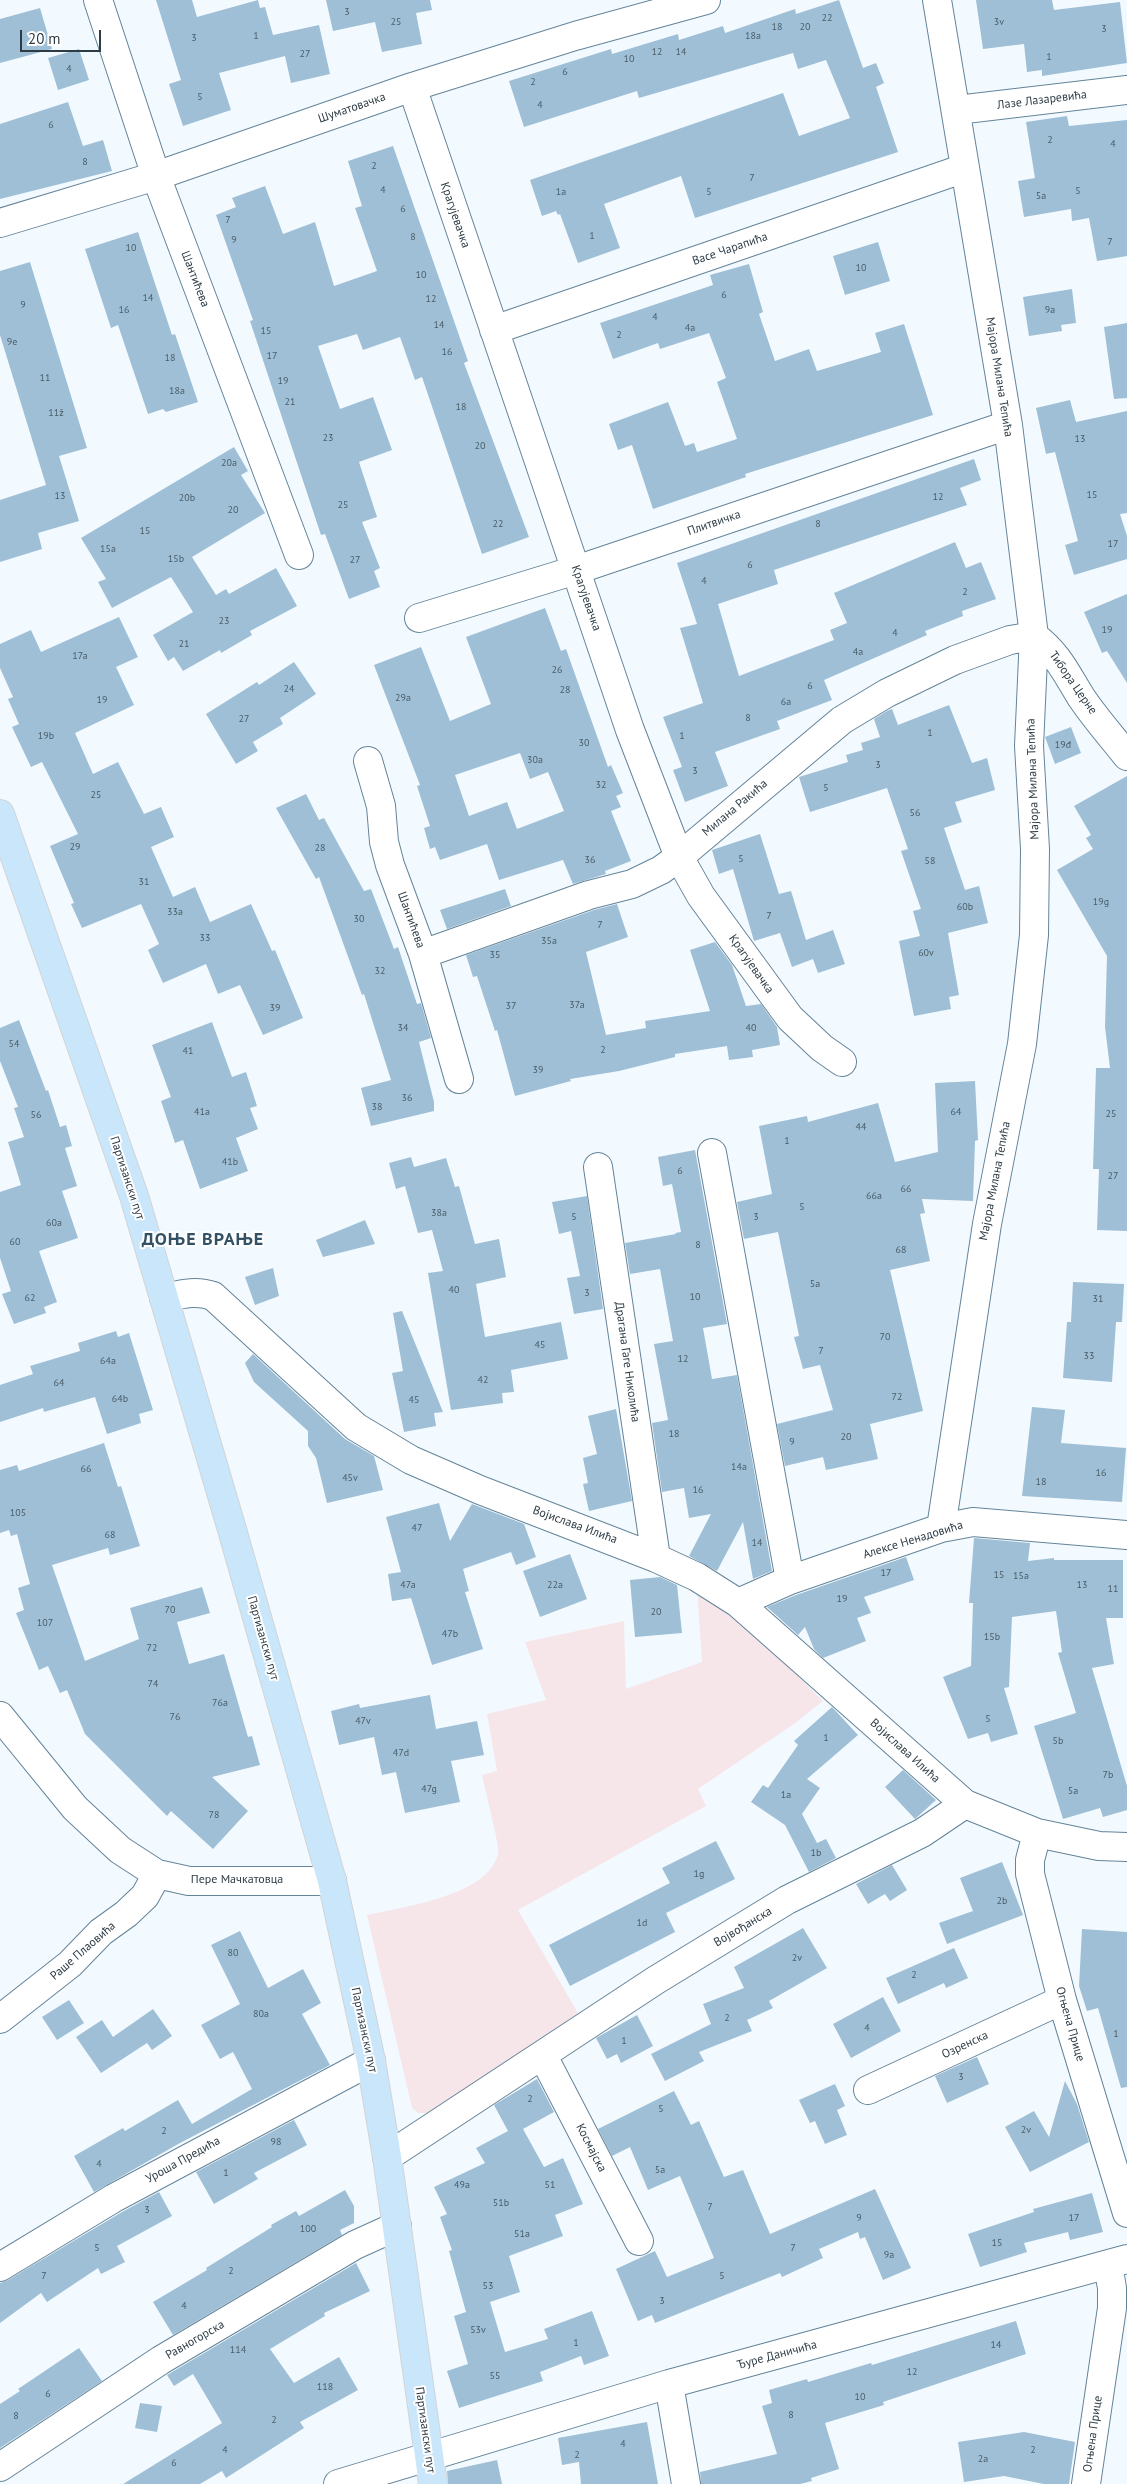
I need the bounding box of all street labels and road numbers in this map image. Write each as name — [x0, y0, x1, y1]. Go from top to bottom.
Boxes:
street label: Лазе Лазаревића — [996, 87, 1088, 113]
street label: Шуматовачка — [316, 90, 388, 126]
street label: Крагујевачка — [437, 180, 473, 250]
street label: Васе Чарапића — [691, 229, 769, 269]
street label: Шантићева — [178, 249, 212, 309]
street label: Мајора Милана Тепића — [982, 316, 1016, 438]
street label: Плитвичка — [685, 507, 743, 539]
street label: Крагујевачка — [568, 563, 604, 633]
street label: Тибора Церне — [1046, 649, 1100, 717]
street label: Мајора Милана Тепића — [1024, 718, 1042, 840]
street label: Милана Ракића — [699, 777, 771, 839]
street label: Шантићева — [394, 890, 428, 950]
street label: Крагујевачка — [725, 932, 777, 996]
street label: Мајора Милана Тепића — [976, 1120, 1014, 1242]
street label: Партизански пут — [107, 1134, 147, 1222]
street label: Драгана Гаге Николића — [611, 1301, 643, 1423]
street label: Војислава Илића — [531, 1503, 619, 1547]
street label: Алексе Ненадовића — [861, 1518, 965, 1562]
street label: Партизански пут — [244, 1594, 282, 1682]
street label: Војислава Илића — [867, 1716, 943, 1786]
street label: Пере Мачкатовца — [191, 1873, 283, 1887]
street label: Војвођанска — [711, 1904, 775, 1950]
street label: Раше Плаовића — [47, 1919, 119, 1983]
street label: Огњена Прице — [1052, 1985, 1088, 2063]
street label: Партизански пут — [348, 1986, 380, 2074]
street label: Озренска — [939, 2028, 991, 2062]
street label: Космајска — [573, 2121, 609, 2175]
street label: Уроша Предића — [143, 2134, 223, 2186]
street label: Равногорска — [163, 2317, 227, 2363]
street label: Ђуре Даничића — [735, 2337, 819, 2373]
street label: Партизански пут — [412, 2386, 438, 2474]
street label: Огњена Прице — [1081, 2395, 1105, 2473]

